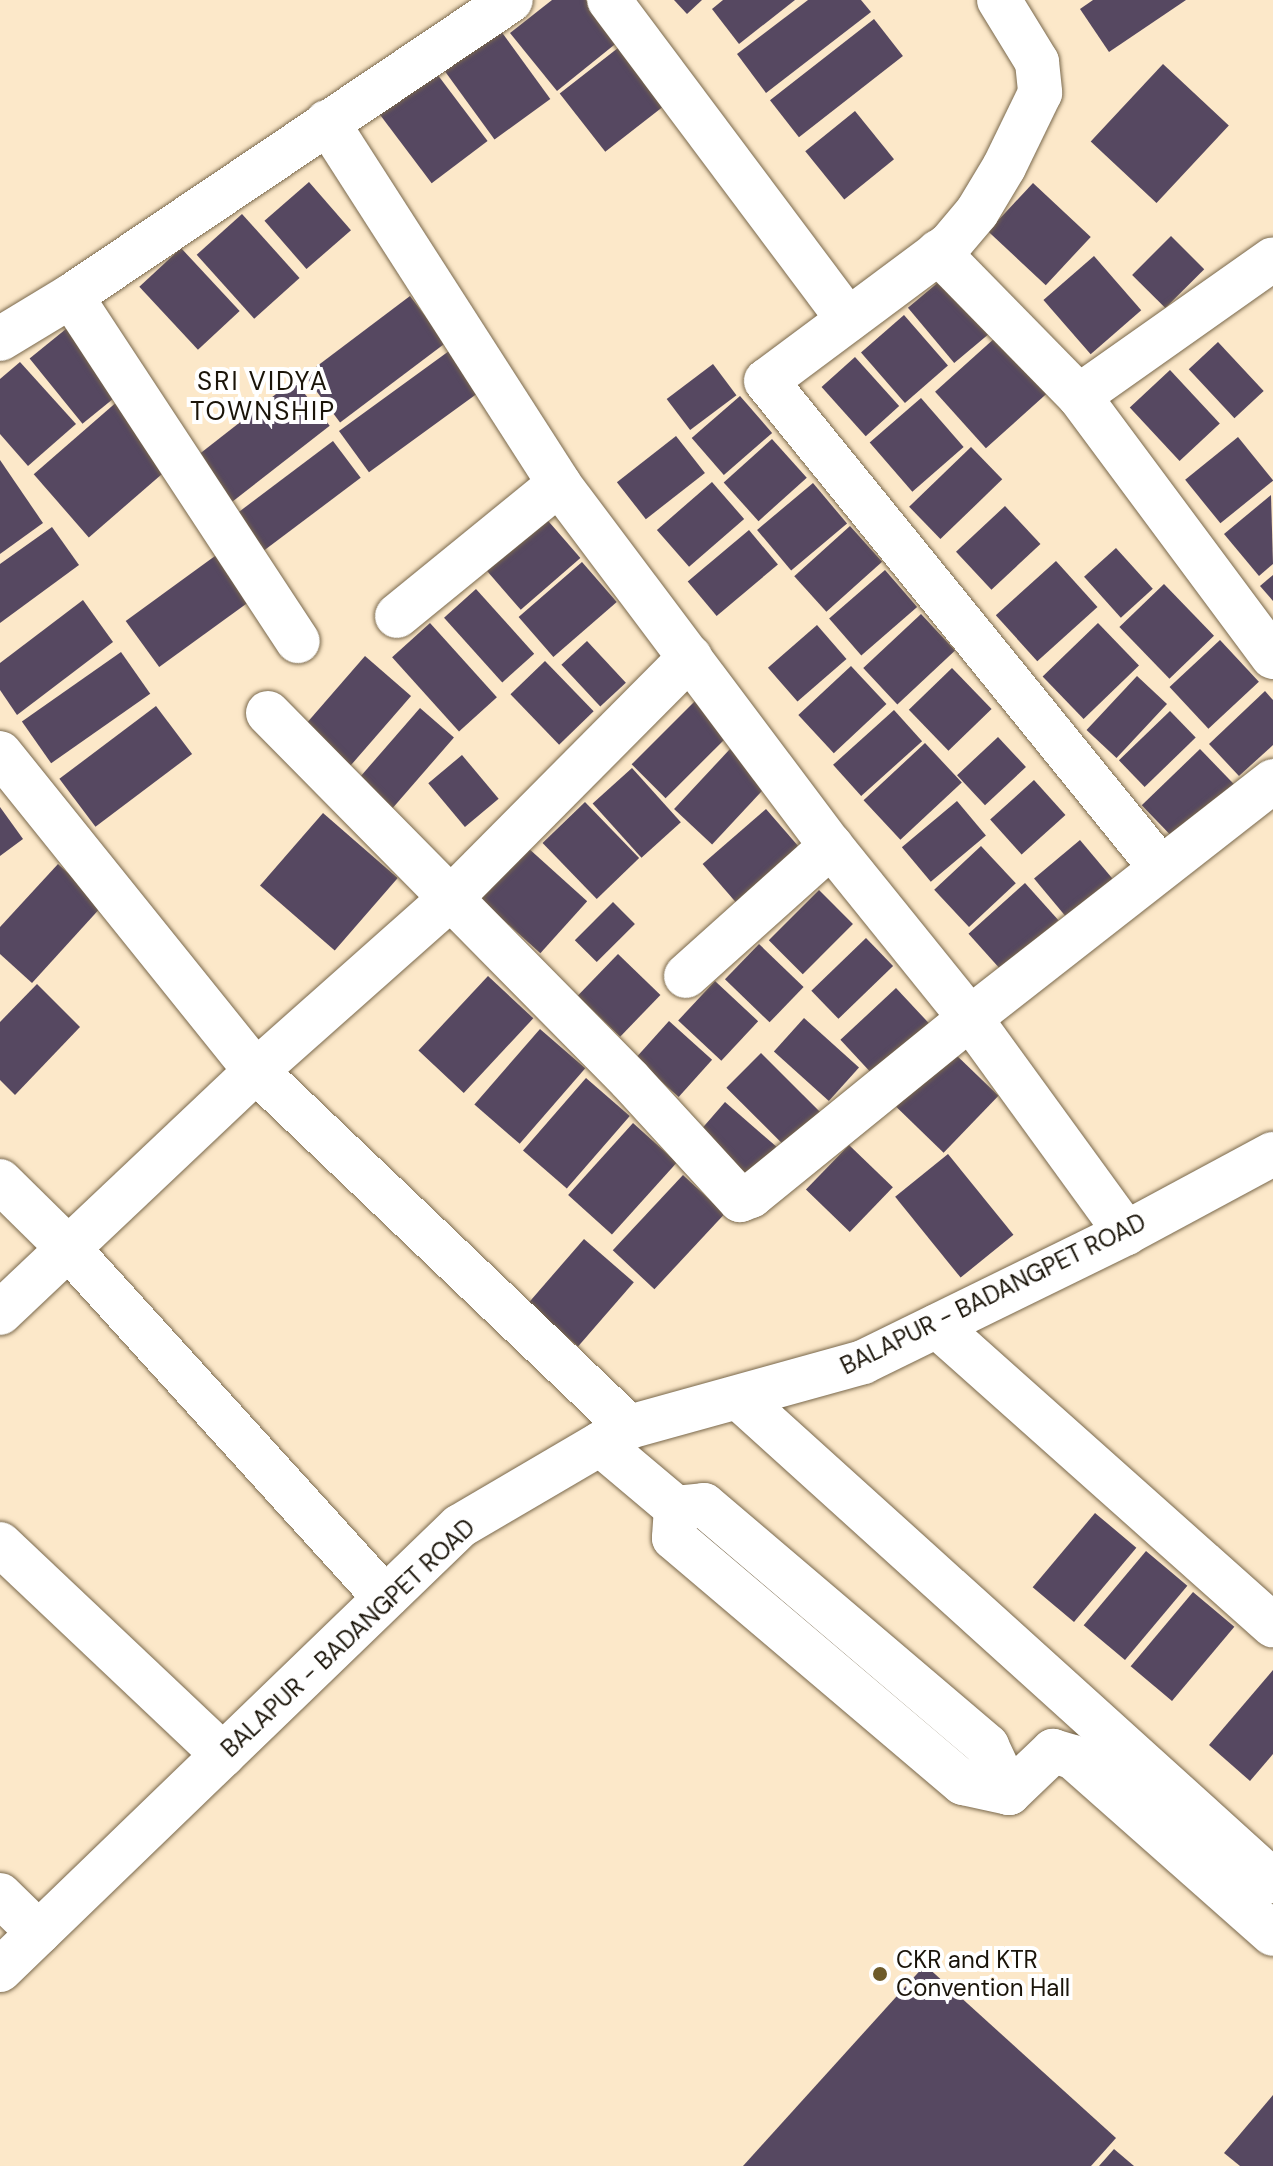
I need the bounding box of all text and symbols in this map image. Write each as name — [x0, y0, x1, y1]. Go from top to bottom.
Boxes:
district label: SRI VIDYA TOWNSHIP — [190, 366, 336, 428]
street label: BALAPUR - BADANGPET ROAD — [836, 1207, 1150, 1381]
street label: BALAPUR - BADANGPET ROAD — [215, 1513, 481, 1763]
place label: CKR and KTR Convention Hall — [896, 1946, 1070, 2002]
marker: CKR and KTR Convention Hall — [871, 1965, 889, 1983]

